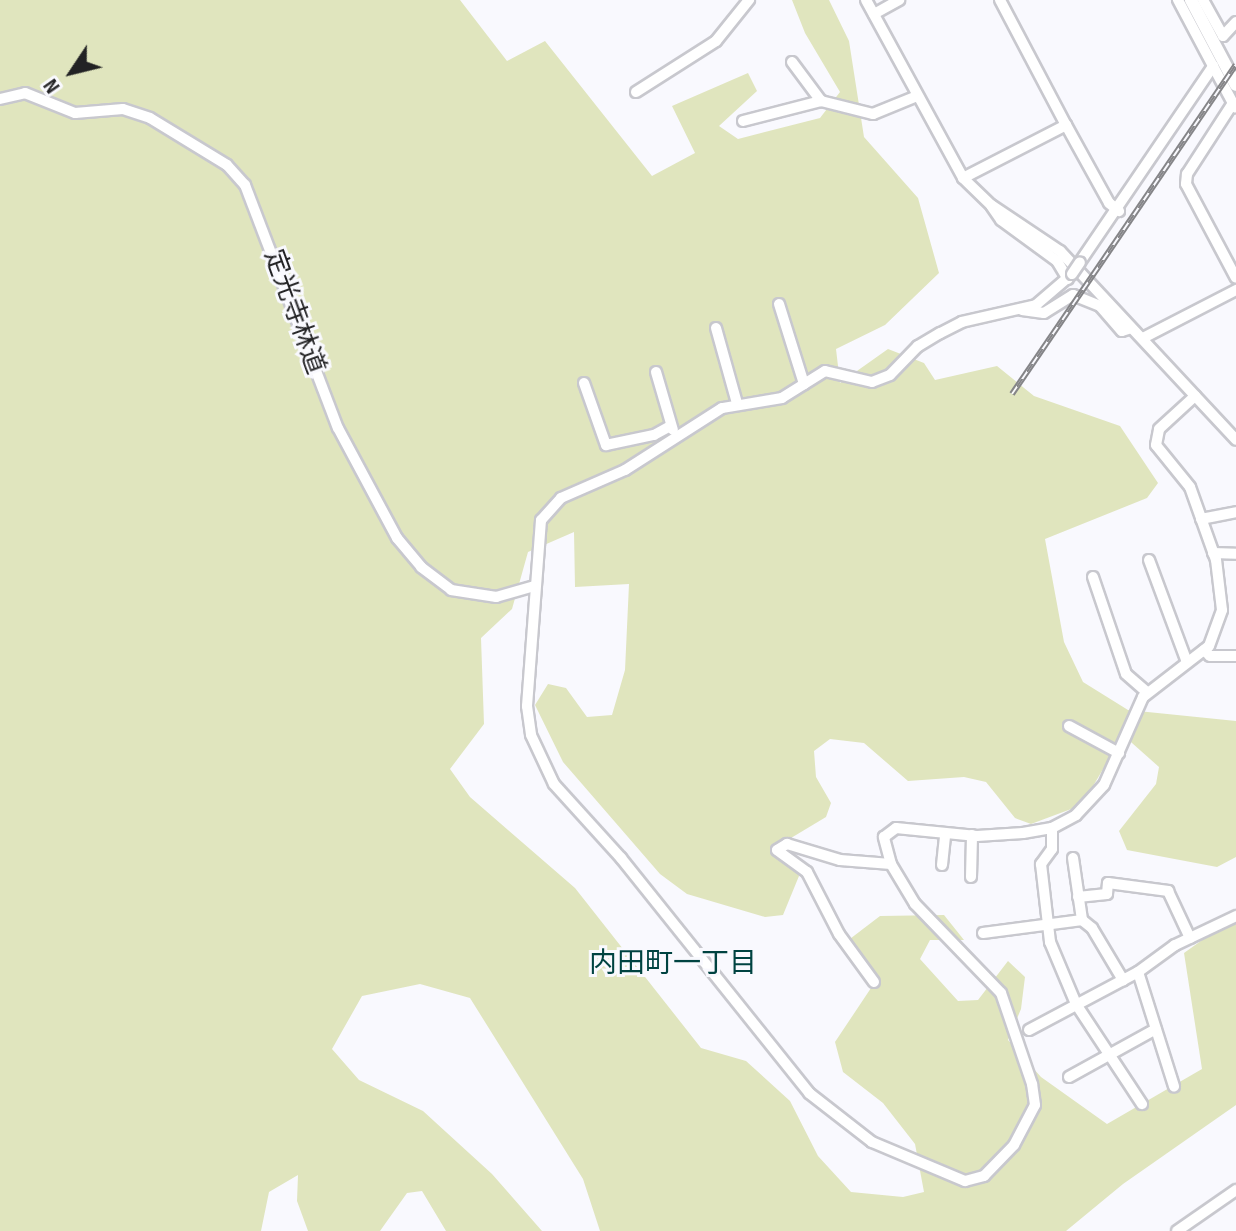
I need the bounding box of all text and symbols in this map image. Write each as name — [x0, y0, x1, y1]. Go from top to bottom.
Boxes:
north arrow — [32, 32, 112, 112]
text: N — [38, 73, 66, 99]
street label: 定光寺林道 — [257, 246, 331, 378]
district label: 内田町一丁目 — [589, 947, 757, 981]

